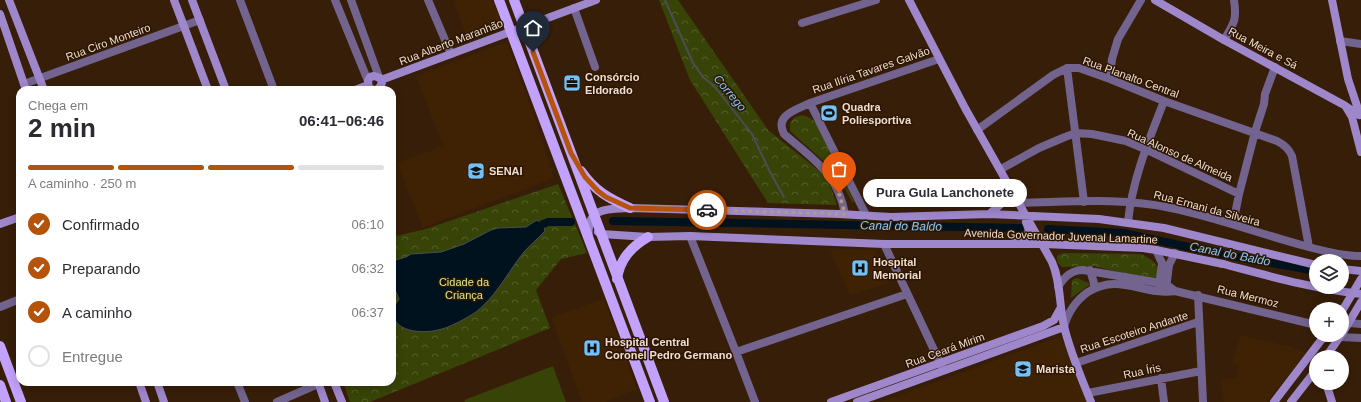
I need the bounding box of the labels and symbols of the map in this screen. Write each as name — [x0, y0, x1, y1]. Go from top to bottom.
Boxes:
pin — [516, 11, 550, 52]
street label: Rua Alberto Maranhão — [397, 17, 505, 67]
street label: Rua Ciro Monteiro — [64, 21, 152, 63]
street label: Rua Meira e Sá — [1226, 25, 1300, 72]
street label: Rua Ilíria Tavares Galvão — [811, 44, 931, 96]
street label: Rua Planalto Central — [1081, 54, 1181, 100]
place label: Consórcio Eldorado — [585, 71, 640, 96]
water label: Corrego — [711, 72, 750, 114]
office icon: Consórcio Eldorado — [562, 73, 582, 93]
place label: Quadra Poliesportiva — [842, 101, 912, 126]
sports icon: Quadra Poliesportiva — [819, 103, 839, 123]
street label: Rua Alonso de Almeida — [1126, 126, 1235, 184]
pin — [822, 152, 856, 193]
school or university icon: SENAI — [466, 161, 486, 181]
place label: SENAI — [489, 165, 523, 177]
callout: Pura Gula Lanchonete — [863, 179, 1027, 207]
street label: Rua Ernani da Silveira — [1153, 188, 1262, 228]
courier — [687, 190, 727, 230]
water label: Canal do Baldo — [860, 218, 942, 234]
street label: Avenida Governador Juvenal Lamartine — [964, 227, 1158, 245]
water label: Canal do Baldo — [1188, 239, 1272, 269]
place label: Hospital Memorial — [873, 256, 921, 281]
hospital icon: Hospital Memorial — [850, 258, 870, 278]
park label: Cidade da Criança — [439, 276, 490, 301]
street label: Rua Mermoz — [1216, 283, 1280, 309]
street label: Rua Escoteiro Andante — [1079, 309, 1189, 355]
street label: Rua Ceará Mirim — [904, 330, 986, 370]
place label: Hospital Central Coronel Pedro Germano — [605, 336, 732, 361]
hospital icon: Hospital Central Coronel Pedro Germano — [582, 338, 602, 358]
school or university icon: Marista — [1013, 359, 1033, 379]
street label: Rua Íris — [1122, 361, 1162, 381]
place label: Marista — [1036, 363, 1075, 375]

